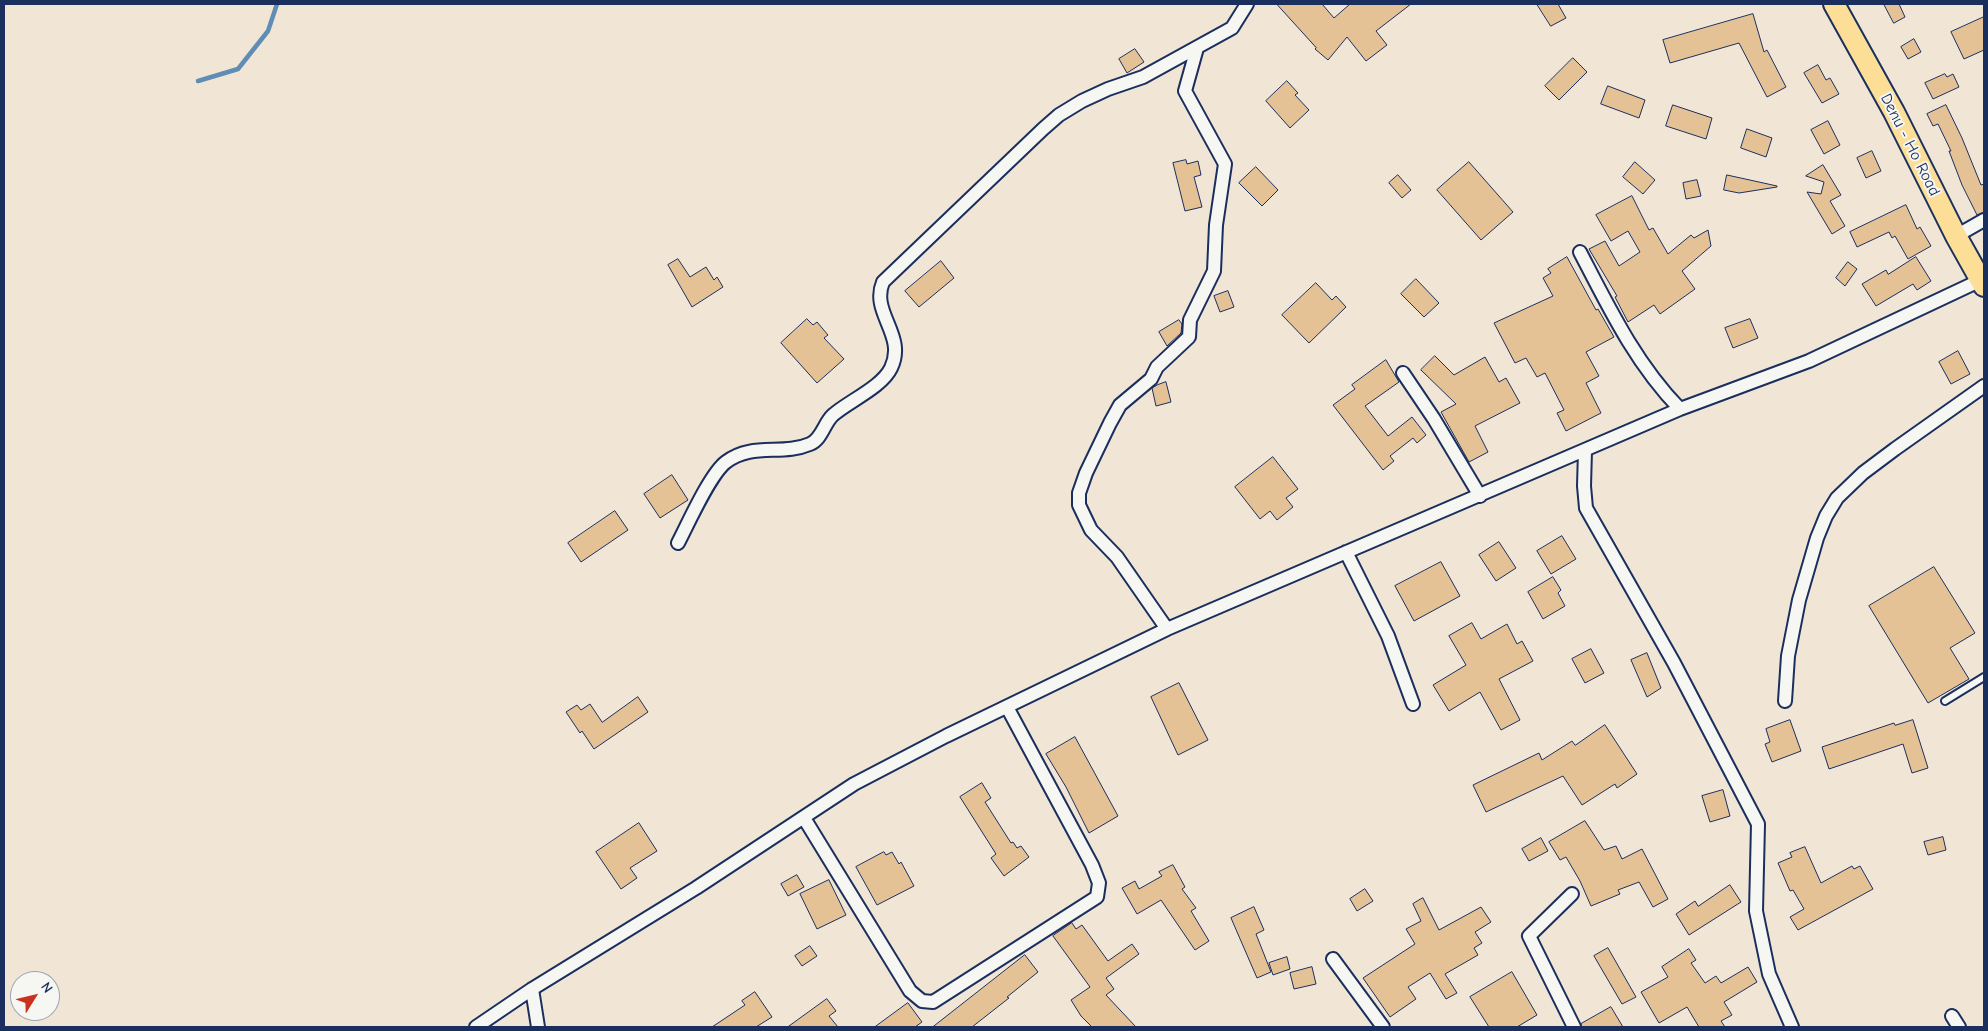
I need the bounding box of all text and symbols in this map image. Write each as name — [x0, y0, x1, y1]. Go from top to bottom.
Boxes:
street label: Denu - Ho Road — [1876, 91, 1944, 199]
north arrow — [10, 971, 60, 1021]
text: N — [37, 979, 56, 996]

